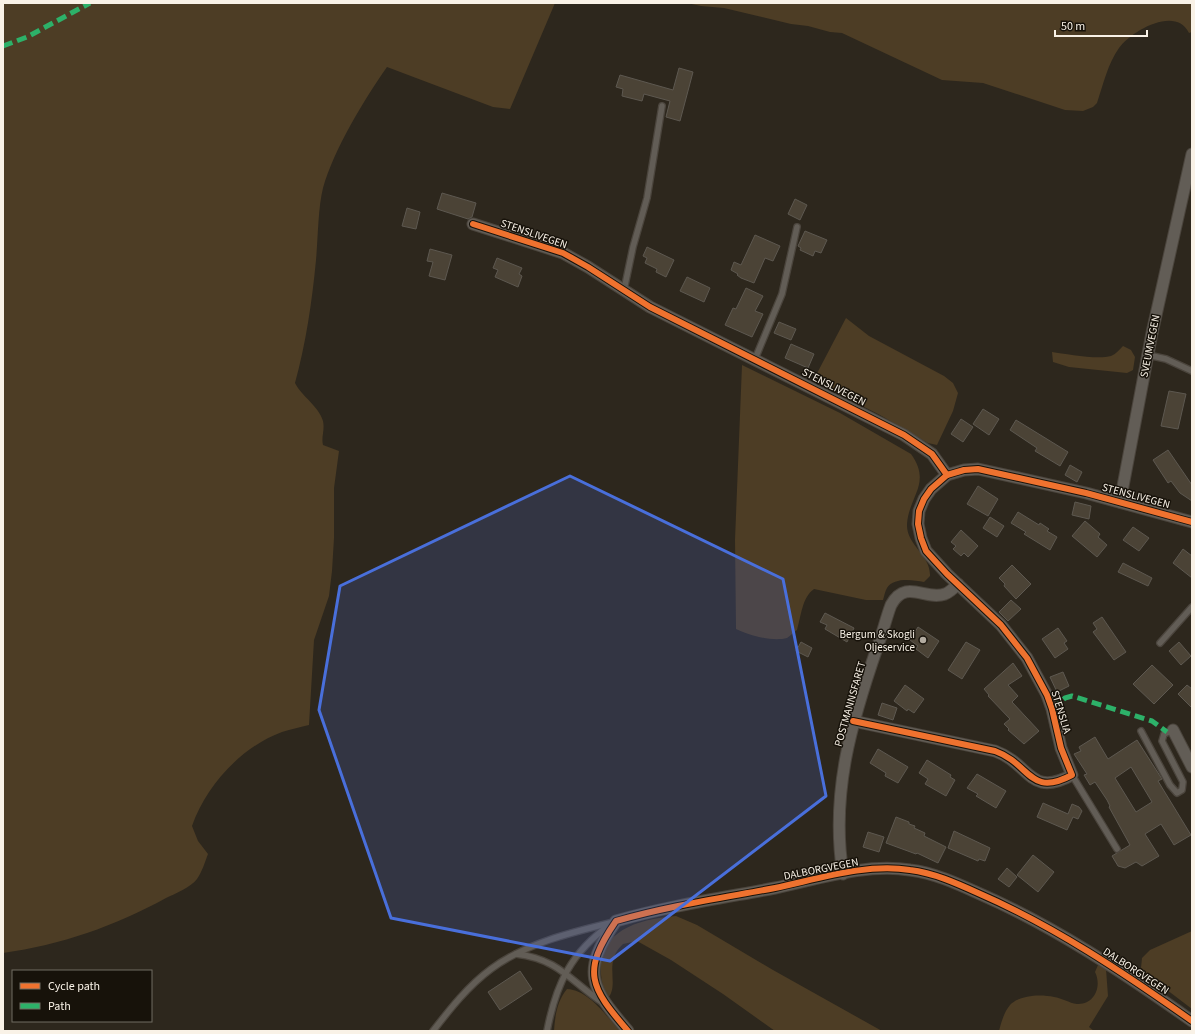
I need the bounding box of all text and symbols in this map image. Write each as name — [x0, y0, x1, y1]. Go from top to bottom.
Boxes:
scale bar — [1055, 12, 1147, 38]
text: 50 m — [1061, 18, 1085, 35]
street label: STENSLIVEGEN — [499, 216, 569, 252]
street label: SVEUMVEGEN — [1137, 313, 1163, 379]
street label: STENSLIVEGEN — [800, 364, 868, 410]
street label: STENSLIVEGEN — [1100, 480, 1172, 512]
place label: Bergum & Skogli Oljeservice — [839, 627, 916, 655]
marker: Bergum & Skogli Oljeservice — [918, 635, 928, 645]
street label: POSTMANNSFARET — [831, 659, 869, 748]
street label: STENSLIA — [1047, 688, 1075, 736]
street label: DALBORGVEGEN — [782, 854, 860, 884]
street label: DALBORGVEGEN — [1100, 944, 1172, 998]
legend — [12, 970, 152, 1022]
text: Cycle path — [48, 978, 100, 995]
text: Path — [48, 998, 71, 1015]

